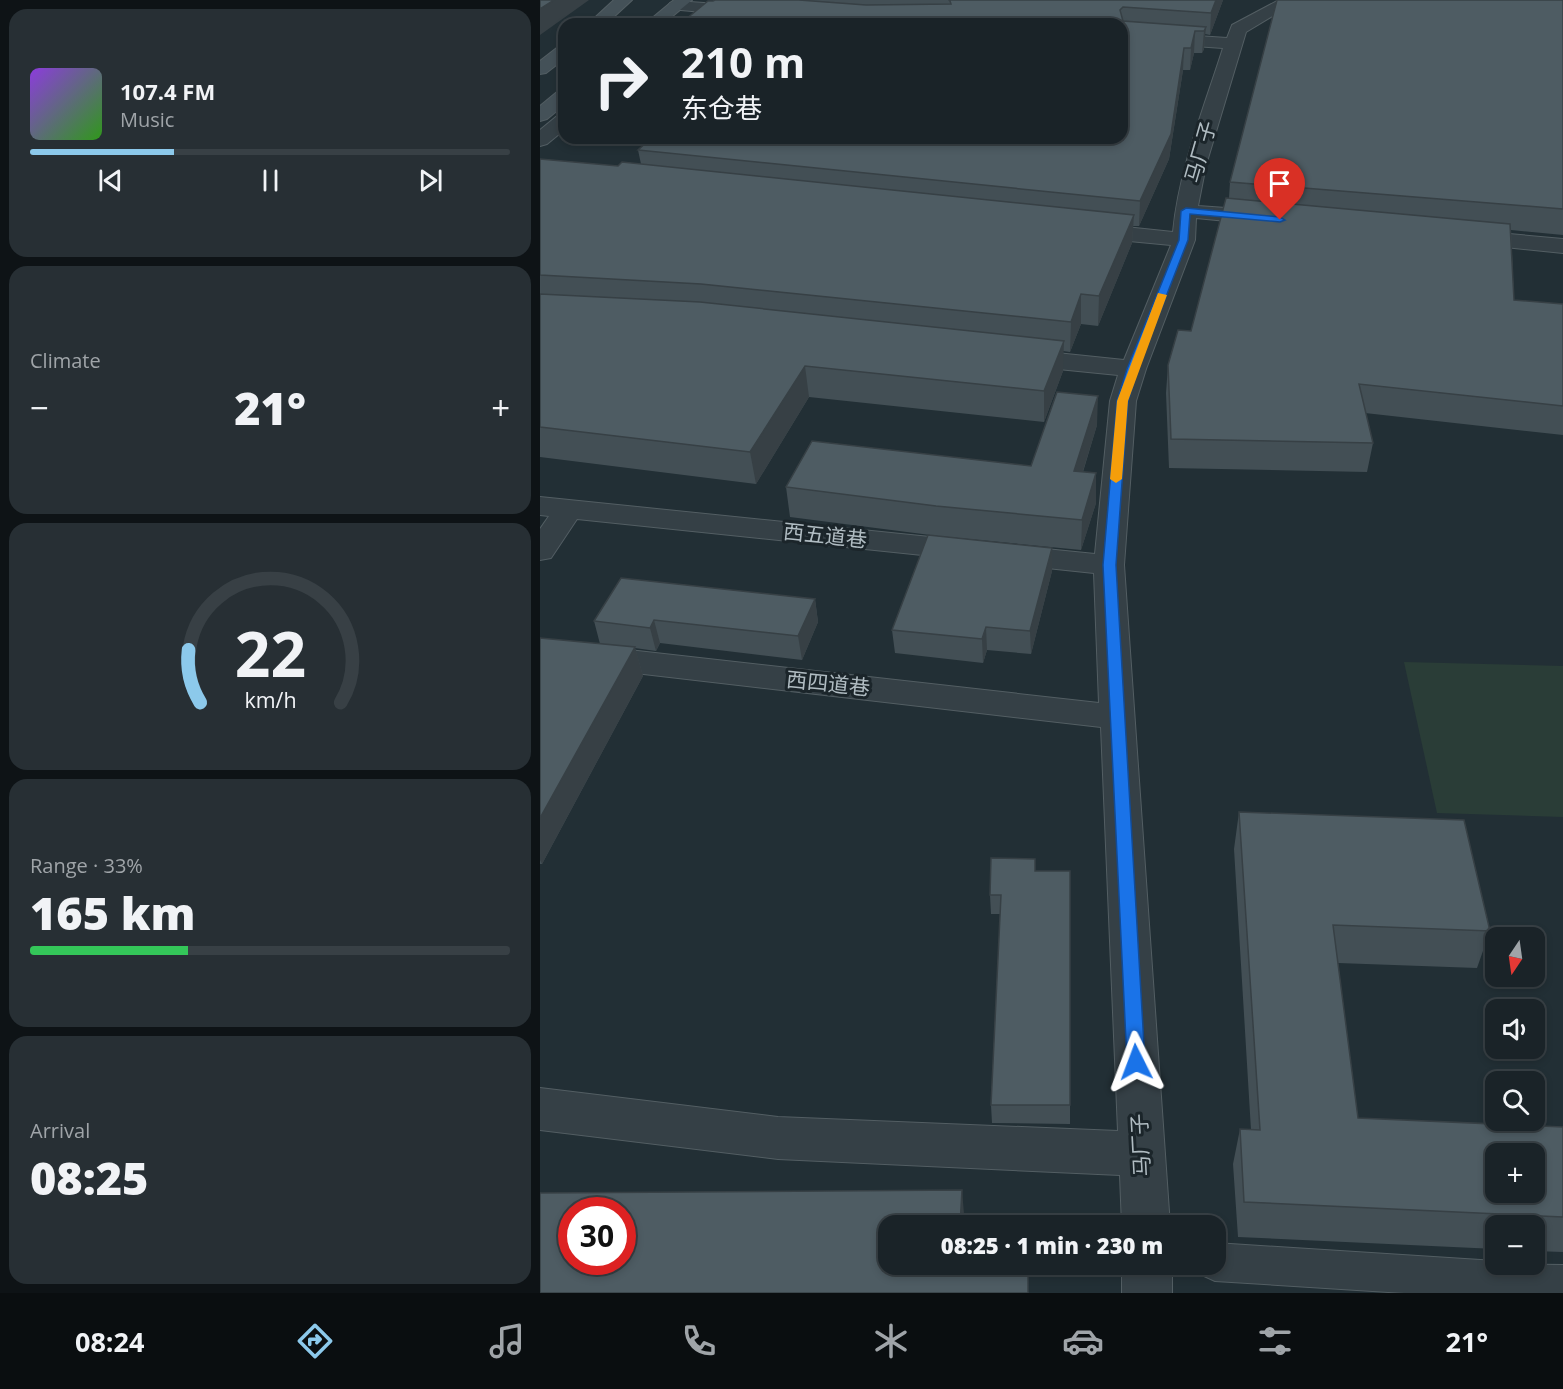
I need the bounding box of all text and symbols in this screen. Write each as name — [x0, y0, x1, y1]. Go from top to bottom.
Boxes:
text: 210 m — [681, 33, 805, 90]
icon: right — [582, 42, 660, 120]
text: 107.4 FM — [120, 76, 215, 106]
text: 东仓巷 — [681, 89, 762, 126]
text: Music — [120, 106, 174, 133]
street label: 马厂子 — [1178, 118, 1222, 186]
pin — [1254, 158, 1305, 220]
icon: previous — [94, 164, 127, 197]
icon: pause — [254, 164, 287, 197]
icon: next — [414, 164, 447, 197]
icon: arrive — [1263, 167, 1296, 200]
text: Climate — [30, 347, 101, 374]
text: 21° — [234, 377, 306, 438]
text: − — [30, 385, 49, 430]
text: + — [491, 385, 510, 430]
street label: 西五道巷 — [782, 517, 868, 553]
text: 22 — [234, 611, 306, 696]
street label: 西四道巷 — [785, 665, 871, 701]
text: km/h — [244, 686, 296, 715]
text: Range · 33% — [30, 852, 143, 879]
text: 165 km — [30, 882, 195, 943]
north arrow — [1485, 927, 1545, 987]
map controls — [1485, 927, 1545, 1275]
button: sound — [1485, 999, 1545, 1059]
position arrow — [1104, 1030, 1168, 1094]
button: search — [1485, 1071, 1545, 1131]
street label: 马厂子 — [1124, 1113, 1156, 1177]
text: Arrival — [30, 1117, 90, 1144]
button: + — [1485, 1143, 1545, 1203]
text: 08:25 — [30, 1147, 148, 1208]
speed limit sign: 30 — [558, 1197, 636, 1275]
button: − — [1485, 1215, 1545, 1275]
text: 08:25 · 1 min · 230 m — [941, 1230, 1163, 1260]
icon: directions — [294, 1320, 336, 1362]
icon: music — [486, 1320, 528, 1362]
icon: phone — [678, 1320, 720, 1362]
icon: climate — [870, 1320, 912, 1362]
icon: car — [1062, 1320, 1104, 1362]
icon: filters — [1254, 1320, 1296, 1362]
text: 08:24 — [75, 1323, 144, 1360]
text: 21° — [1446, 1323, 1488, 1360]

